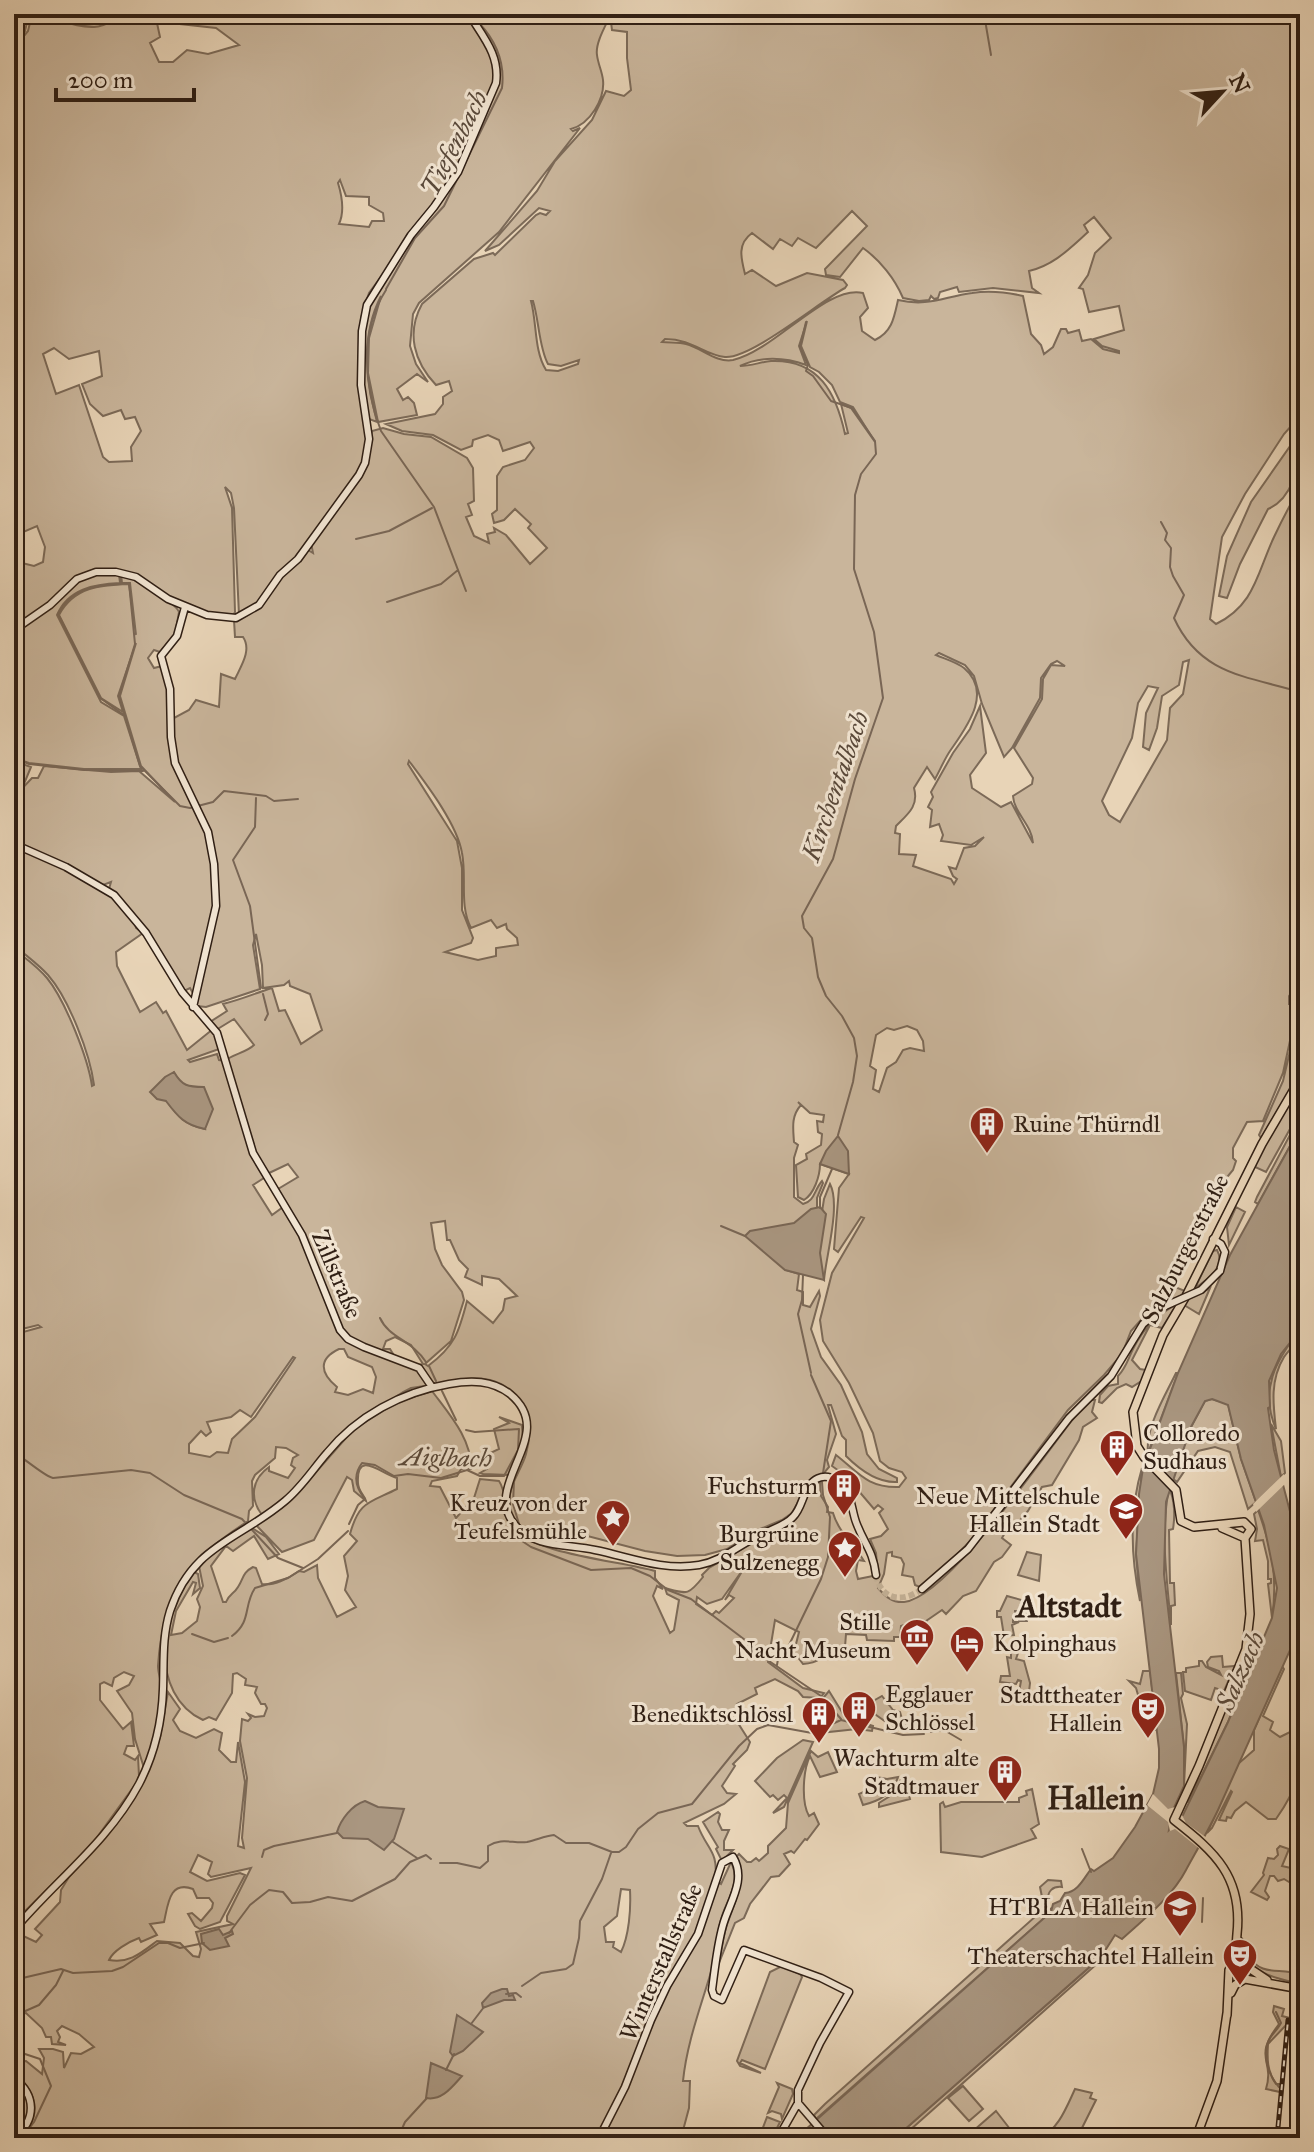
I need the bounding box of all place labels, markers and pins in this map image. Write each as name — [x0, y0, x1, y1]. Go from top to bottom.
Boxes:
building icon: Ruine Thürndl — [968, 1105, 1006, 1155]
place label: Ruine Thürndl — [1013, 1109, 1161, 1139]
place label: Colloredo Sudhaus — [1143, 1418, 1240, 1476]
building icon: Colloredo Sudhaus — [1098, 1428, 1136, 1478]
building icon: Fuchsturm — [825, 1467, 863, 1517]
place label: Fuchsturm — [707, 1471, 818, 1501]
place label: Neue Mittelschule Hallein Stadt — [916, 1481, 1100, 1539]
place label: Kreuz von der Teufelsmühle — [449, 1488, 587, 1546]
school or university icon: Neue Mittelschule Hallein Stadt — [1107, 1491, 1145, 1541]
place icon: Kreuz von der Teufelsmühle — [594, 1498, 632, 1548]
place label: Burgruine Sulzenegg — [719, 1519, 820, 1577]
place icon: Burgruine Sulzenegg — [826, 1529, 864, 1579]
place label: Stille Nacht Museum — [735, 1607, 891, 1665]
museum icon: Stille Nacht Museum — [898, 1617, 936, 1667]
hotel icon: Kolpinghaus — [948, 1624, 986, 1674]
place label: Kolpinghaus — [993, 1628, 1116, 1658]
place label: Egglauer Schlössel — [885, 1679, 975, 1737]
place label: Stadttheater Hallein — [1000, 1680, 1122, 1738]
building icon: Egglauer Schlössel — [840, 1689, 878, 1739]
theatre icon: Stadttheater Hallein — [1129, 1690, 1167, 1740]
building icon: Benediktschlössl — [800, 1695, 838, 1745]
place label: Benediktschlössl — [631, 1699, 793, 1729]
place label: Wachturm alte Stadtmauer — [833, 1743, 979, 1801]
building icon: Wachturm alte Stadtmauer — [986, 1753, 1024, 1803]
school or university icon: HTBLA Hallein — [1161, 1888, 1199, 1938]
place label: HTBLA Hallein — [988, 1892, 1154, 1922]
theatre icon: Theaterschachtel Hallein — [1221, 1937, 1259, 1987]
place label: Theaterschachtel Hallein — [967, 1941, 1214, 1971]

